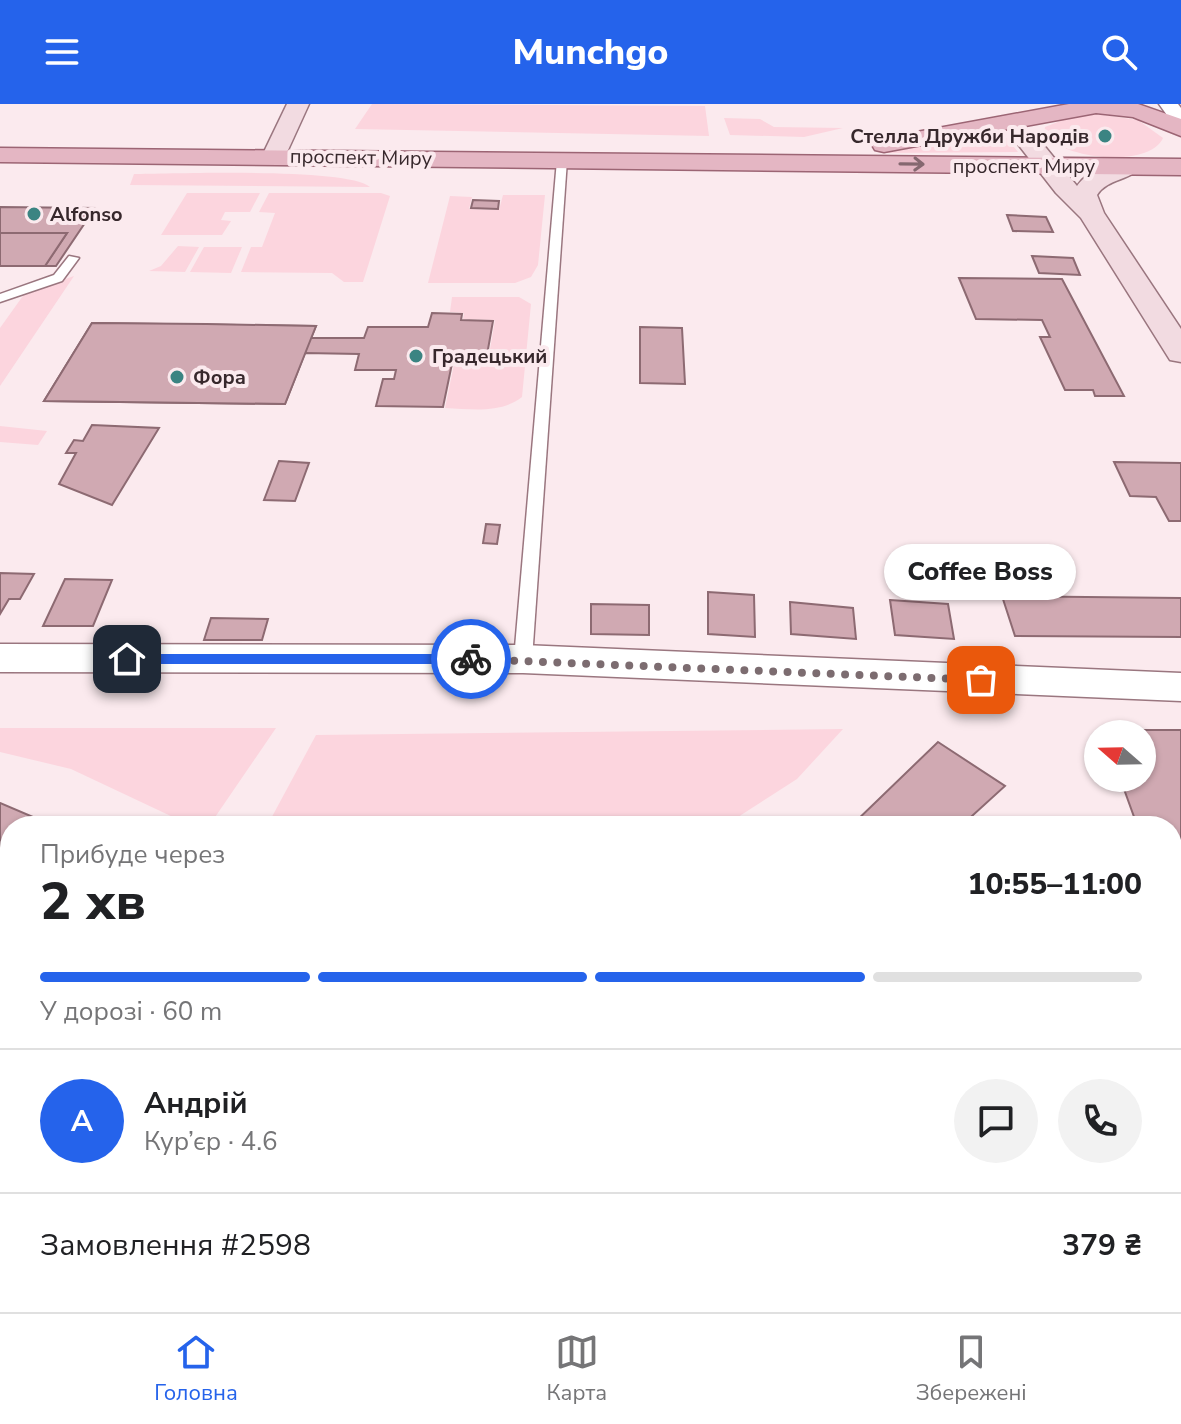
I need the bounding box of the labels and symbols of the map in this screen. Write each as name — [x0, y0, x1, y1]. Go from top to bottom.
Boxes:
place label: Стелла Дружби Народiв — [850, 123, 1089, 150]
marker: Стелла Дружби Народiв — [1096, 127, 1114, 145]
street label: проспект Миру — [290, 143, 433, 172]
street label: проспект Миру — [953, 153, 1096, 180]
one-way arrow — [898, 157, 925, 172]
place label: Alfonso — [50, 201, 123, 228]
marker: Alfonso — [25, 205, 43, 223]
place label: Градецький — [432, 343, 547, 370]
marker: Градецький — [407, 347, 425, 365]
place label: Фора — [193, 364, 246, 391]
marker: Фора — [168, 368, 186, 386]
callout: Coffee Boss — [885, 544, 1077, 600]
courier — [431, 619, 511, 699]
pin — [93, 625, 161, 693]
pin — [947, 646, 1015, 714]
north arrow — [1084, 720, 1156, 792]

